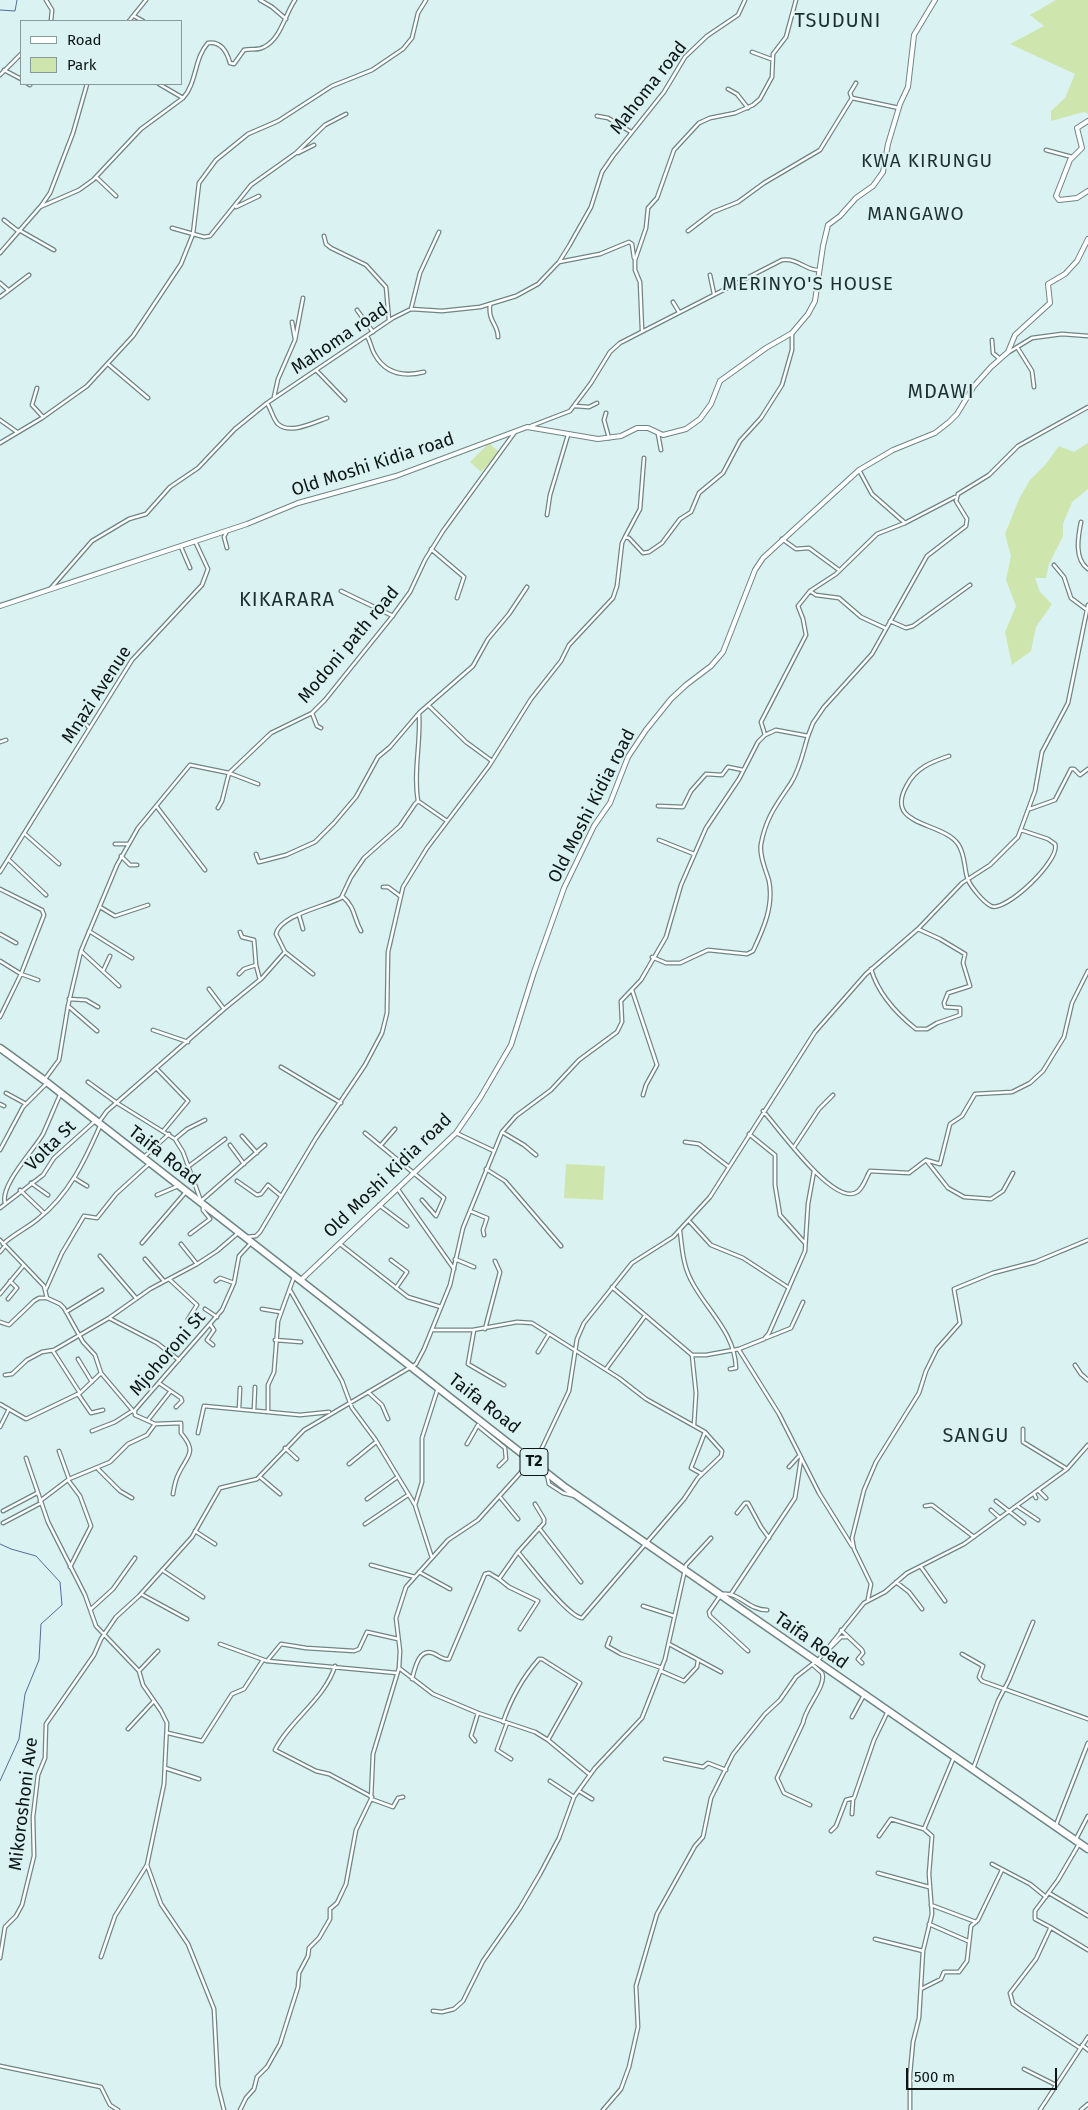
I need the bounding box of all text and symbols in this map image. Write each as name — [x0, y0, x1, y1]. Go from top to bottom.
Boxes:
district label: TSUDUNI — [794, 9, 882, 33]
legend — [20, 20, 182, 85]
text: Road — [67, 31, 102, 49]
street label: Mahoma road — [606, 37, 692, 139]
text: Park — [67, 56, 97, 74]
district label: KWA KIRUNGU — [860, 151, 994, 173]
district label: MANGAWO — [866, 204, 966, 226]
district label: MERINYO'S HOUSE — [720, 274, 896, 296]
street label: Mahoma road — [287, 299, 393, 379]
district label: MDAWI — [907, 380, 975, 404]
street label: Old Moshi Kidia road — [289, 428, 457, 502]
street label: Modoni path road — [294, 582, 404, 708]
district label: KIKARARA — [238, 588, 336, 612]
street label: Mnazi Avenue — [57, 642, 137, 748]
street label: Old Moshi Kidia road — [544, 725, 640, 887]
street label: Old Moshi Kidia road — [319, 1109, 457, 1243]
street label: Volta St — [21, 1116, 81, 1176]
street label: Taifa Road — [124, 1121, 204, 1191]
street label: Mjohoroni St — [126, 1308, 210, 1400]
street label: Taifa Road — [444, 1369, 524, 1439]
district label: SANGU — [942, 1424, 1010, 1448]
road number: T2 — [520, 1448, 548, 1475]
street label: Taifa Road — [770, 1608, 852, 1674]
street label: Mikoroshoni Ave — [5, 1736, 43, 1872]
scale bar — [908, 2058, 1059, 2090]
text: 500 m — [914, 2068, 955, 2086]

